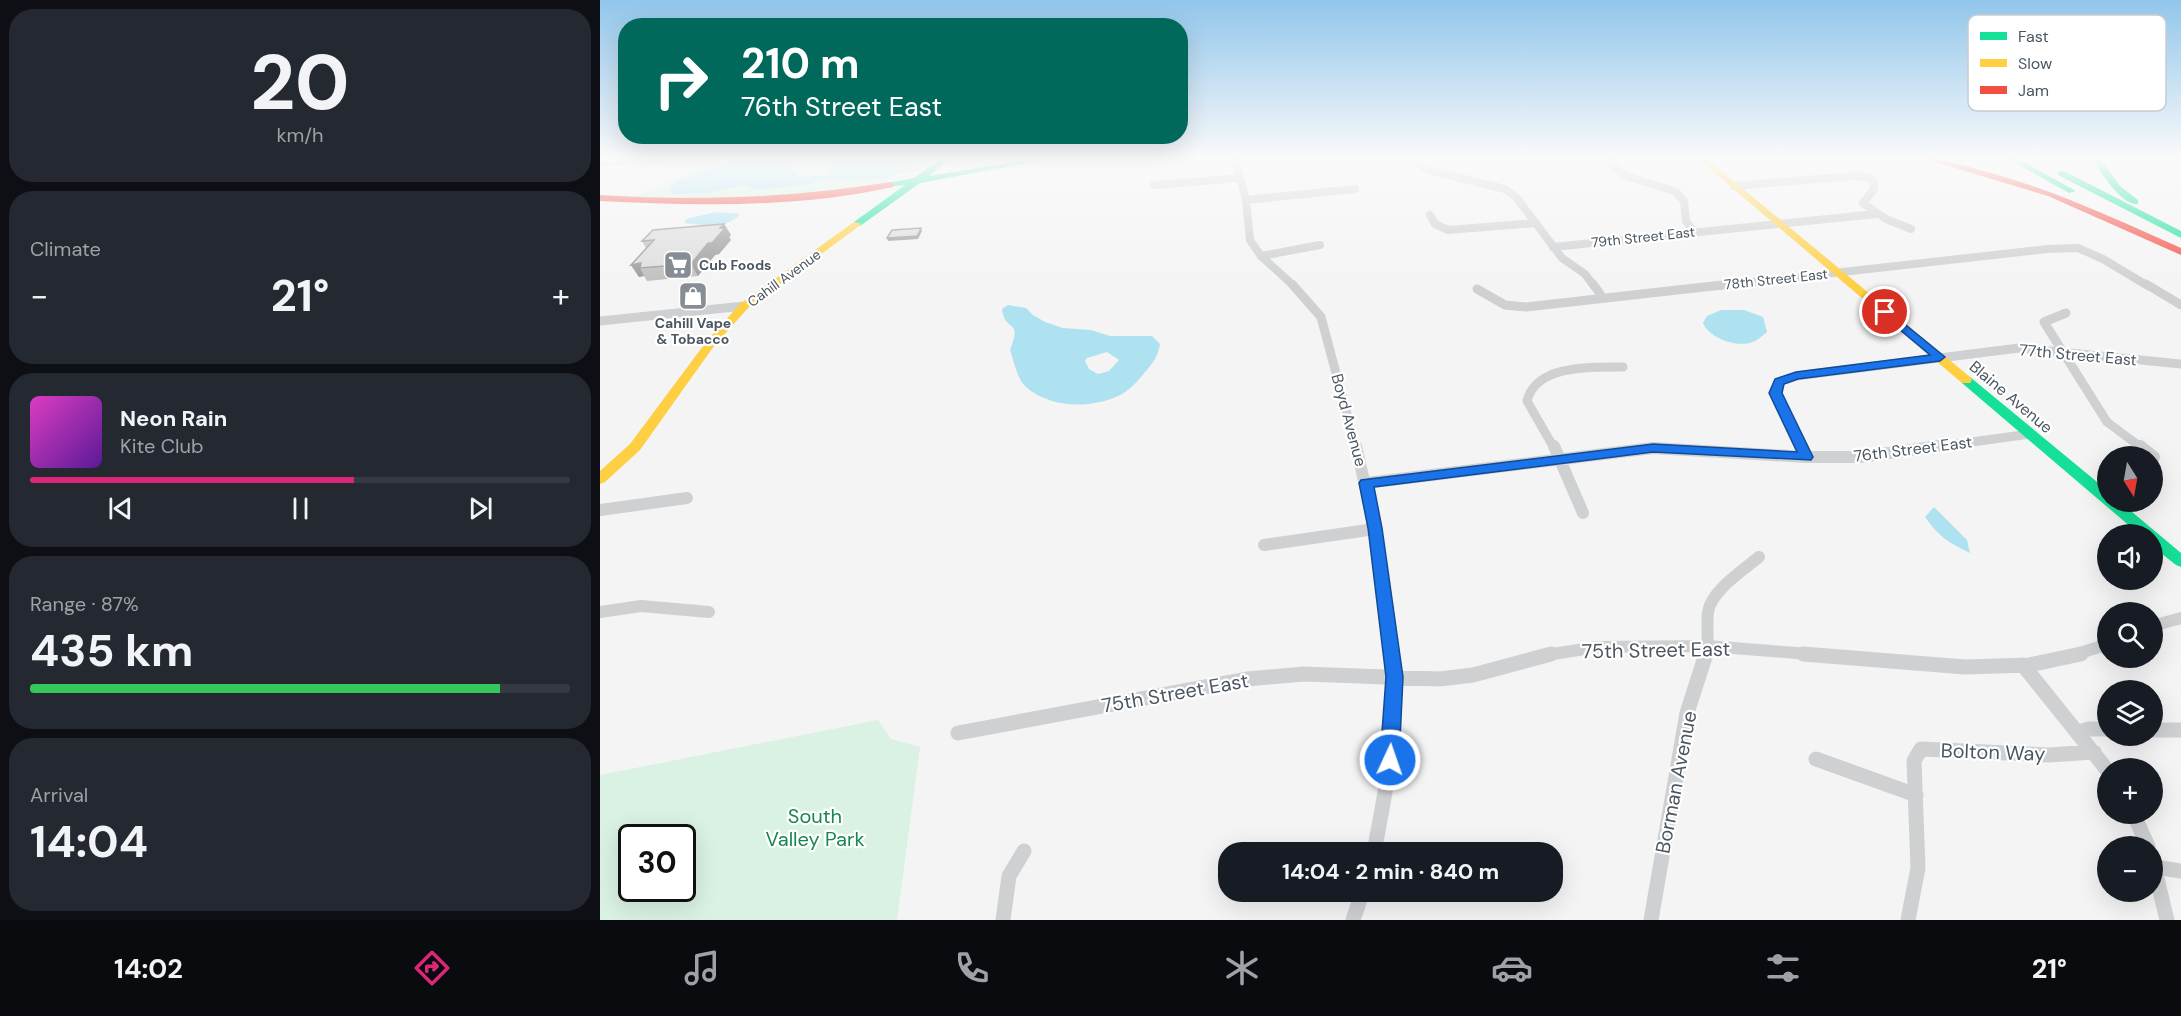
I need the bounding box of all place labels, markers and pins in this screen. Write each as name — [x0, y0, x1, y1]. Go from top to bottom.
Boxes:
supermarket icon: Cub Foods — [662, 249, 694, 281]
place label: Cub Foods — [699, 256, 772, 274]
shop icon: Cahill Vape & Tobacco — [677, 280, 709, 312]
pin — [1859, 286, 1910, 337]
place label: Cahill Vape & Tobacco — [655, 314, 731, 348]

